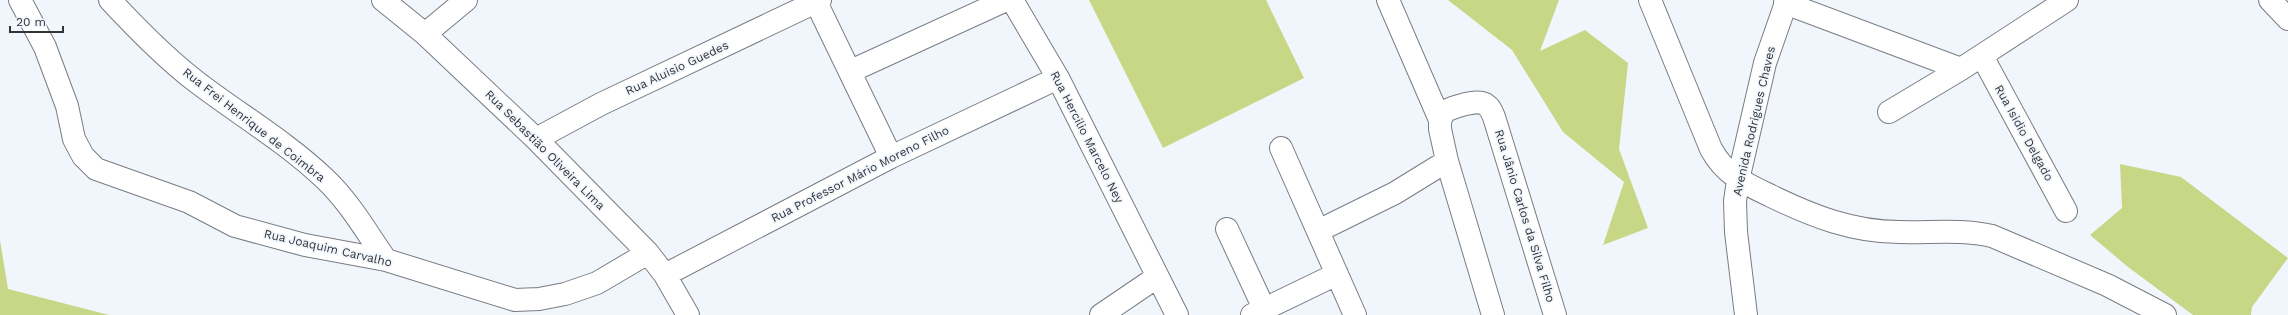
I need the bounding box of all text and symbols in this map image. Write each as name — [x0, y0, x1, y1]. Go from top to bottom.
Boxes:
scale bar — [10, 8, 63, 34]
text: 20 m — [16, 15, 46, 29]
street label: Rua Aluisio Guedes — [623, 38, 731, 98]
street label: Avenida Rodrigues Chaves — [1730, 45, 1778, 197]
street label: Rua Frei Henrique de Coimbra — [180, 65, 328, 185]
street label: Rua Hercilio Marcelo Ney — [1048, 69, 1127, 206]
street label: Rua Isidio Delgado — [1992, 82, 2056, 184]
street label: Rua Sebastião Oliveira Lima — [482, 87, 608, 213]
street label: Rua Professor Mário Moreno Filho — [769, 123, 951, 225]
street label: Rua Jânio Carlos da Silva Filho — [1492, 128, 1558, 304]
street label: Rua Joaquim Carvalho — [263, 226, 393, 270]

